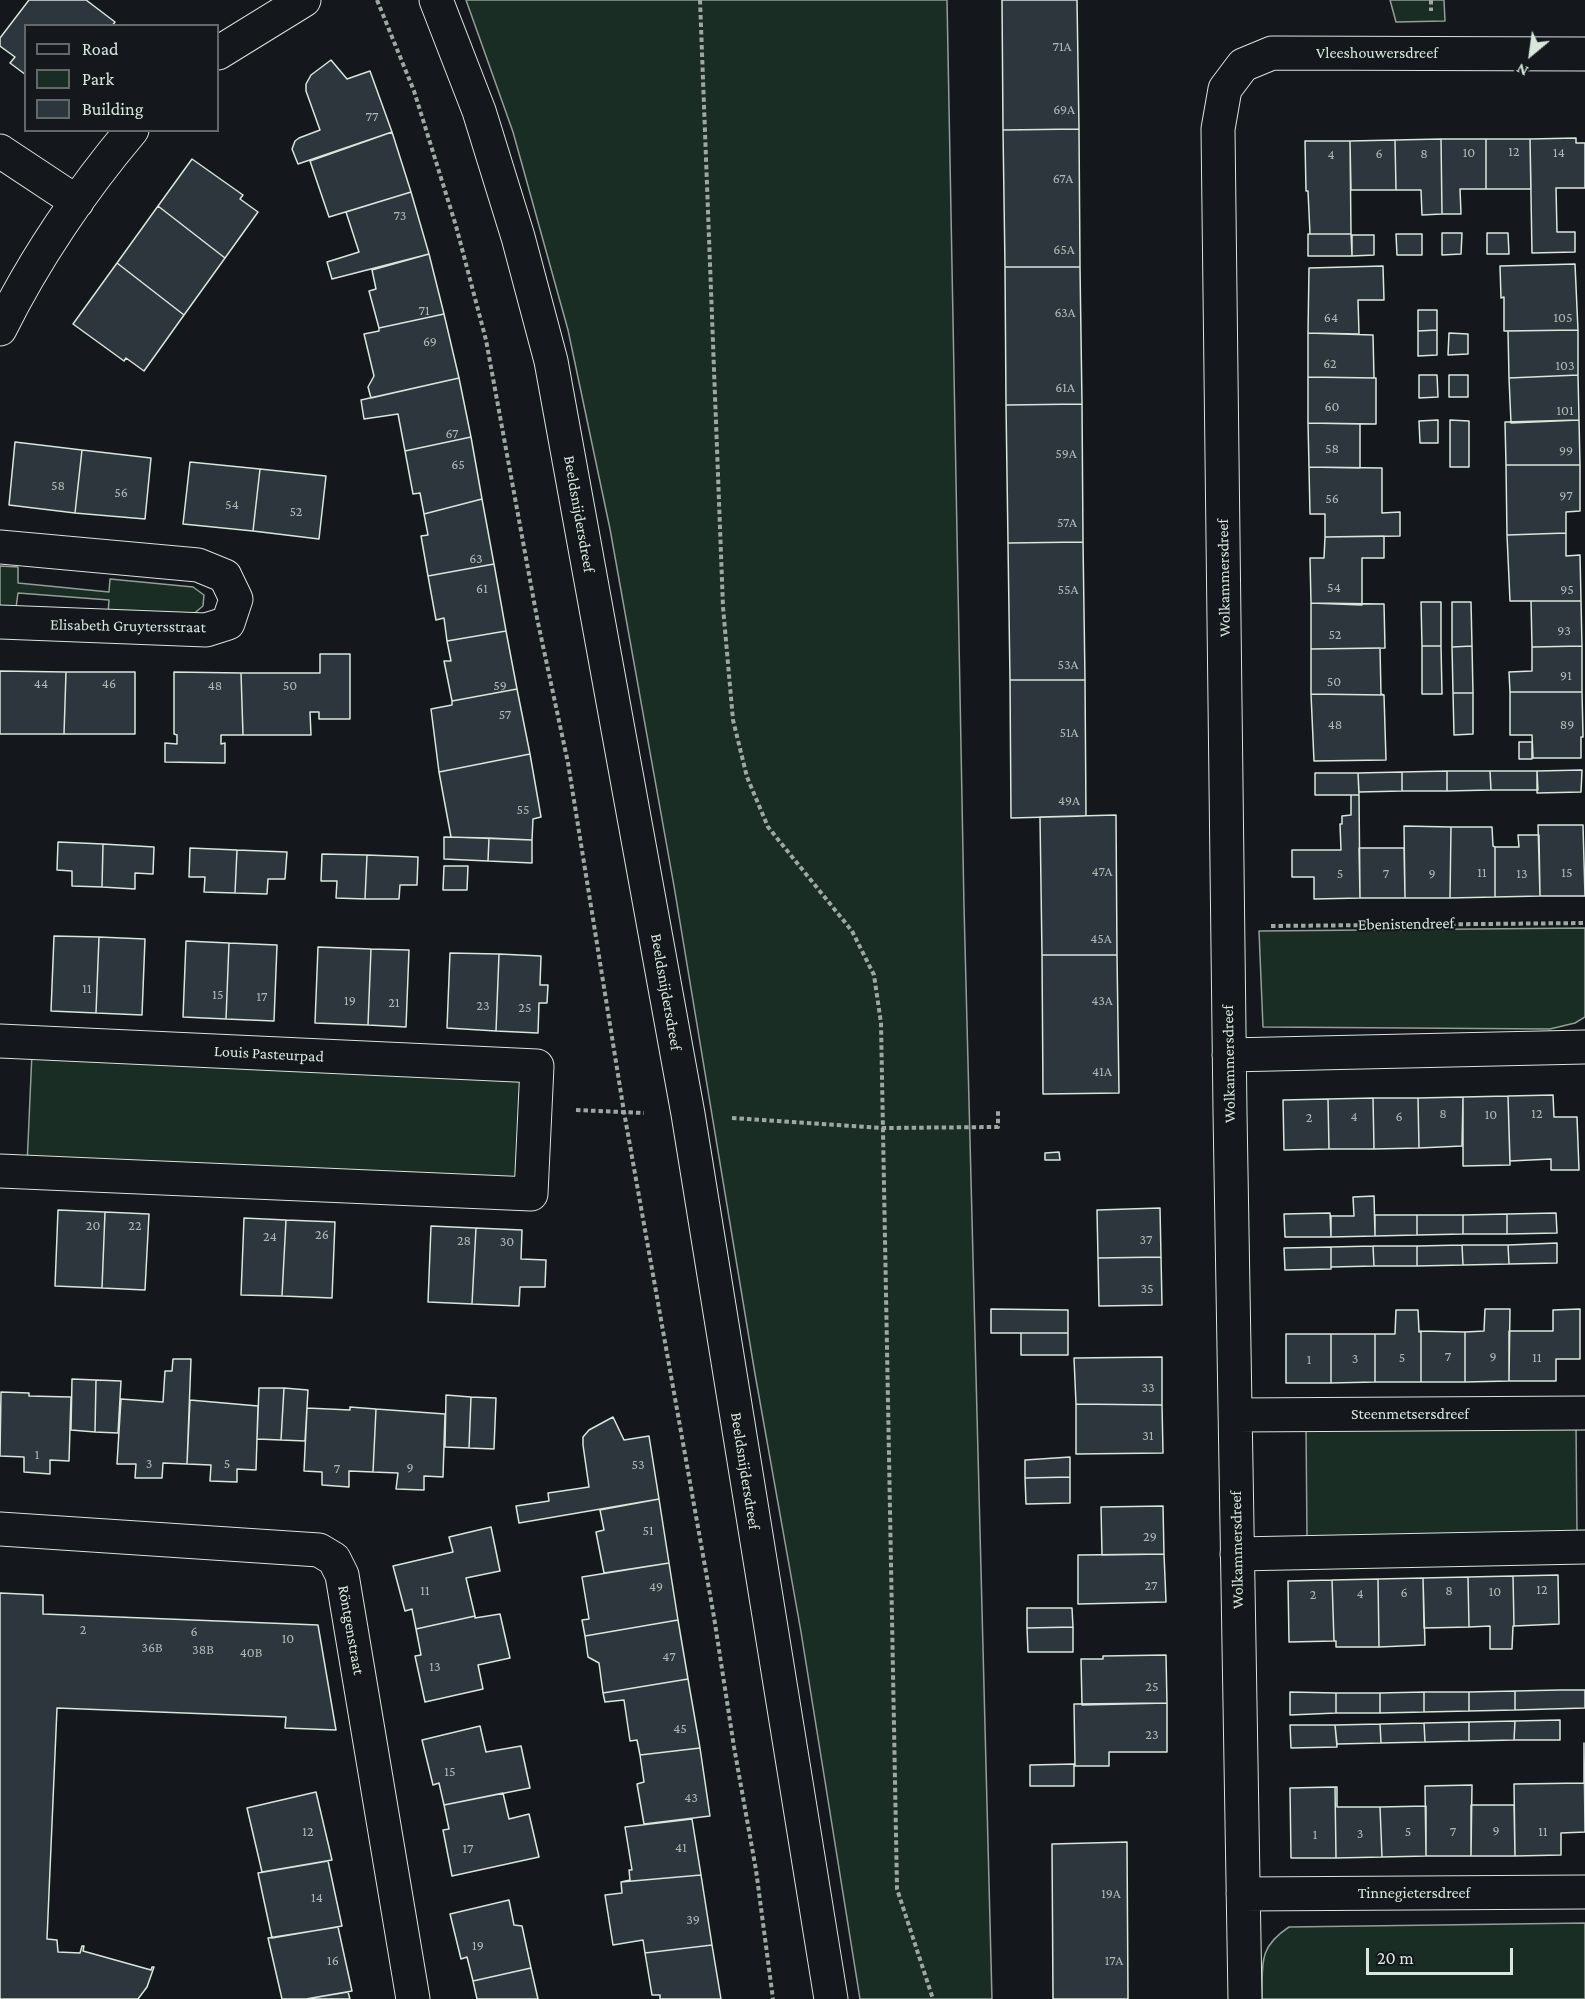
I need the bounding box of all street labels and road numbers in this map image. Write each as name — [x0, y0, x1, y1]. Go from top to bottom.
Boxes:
street label: Vleeshouwersdreef — [1316, 43, 1438, 63]
street label: Beeldsnijdersdreef — [559, 454, 599, 574]
street label: Wolkammersdreef — [1213, 519, 1235, 637]
street label: Elisabeth Gruytersstraat — [50, 615, 206, 637]
street label: Ebenistendreef — [1358, 914, 1454, 934]
street label: Beeldsnijdersdreef — [646, 932, 686, 1052]
street label: Wolkammersdreef — [1218, 1005, 1240, 1123]
street label: Louis Pasteurpad — [214, 1042, 324, 1066]
street label: Steenmetsersdreef — [1351, 1404, 1469, 1424]
street label: Beeldsnijdersdreef — [726, 1411, 764, 1531]
street label: Wolkammersdreef — [1226, 1491, 1248, 1609]
street label: Röntgenstraat — [334, 1584, 368, 1676]
street label: Tinnegietersdreef — [1358, 1883, 1470, 1903]

